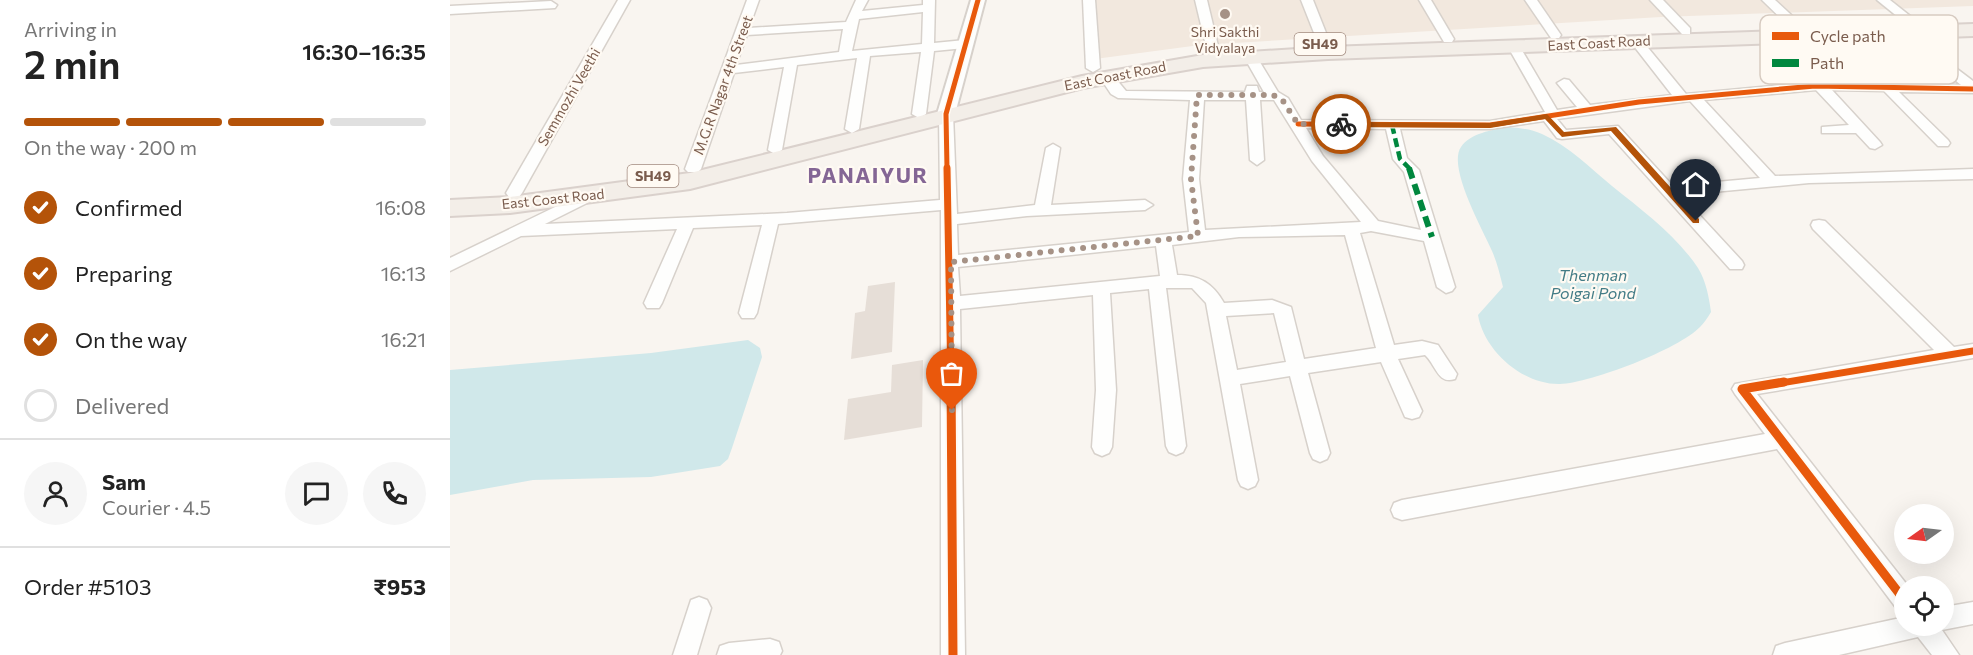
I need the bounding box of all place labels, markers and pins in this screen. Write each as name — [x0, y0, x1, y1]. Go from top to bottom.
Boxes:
marker: Shri Sakthi Vidyalaya — [1218, 7, 1232, 21]
place label: Shri Sakthi Vidyalaya — [1191, 23, 1259, 56]
pin — [1670, 159, 1721, 221]
pin — [926, 348, 977, 410]

